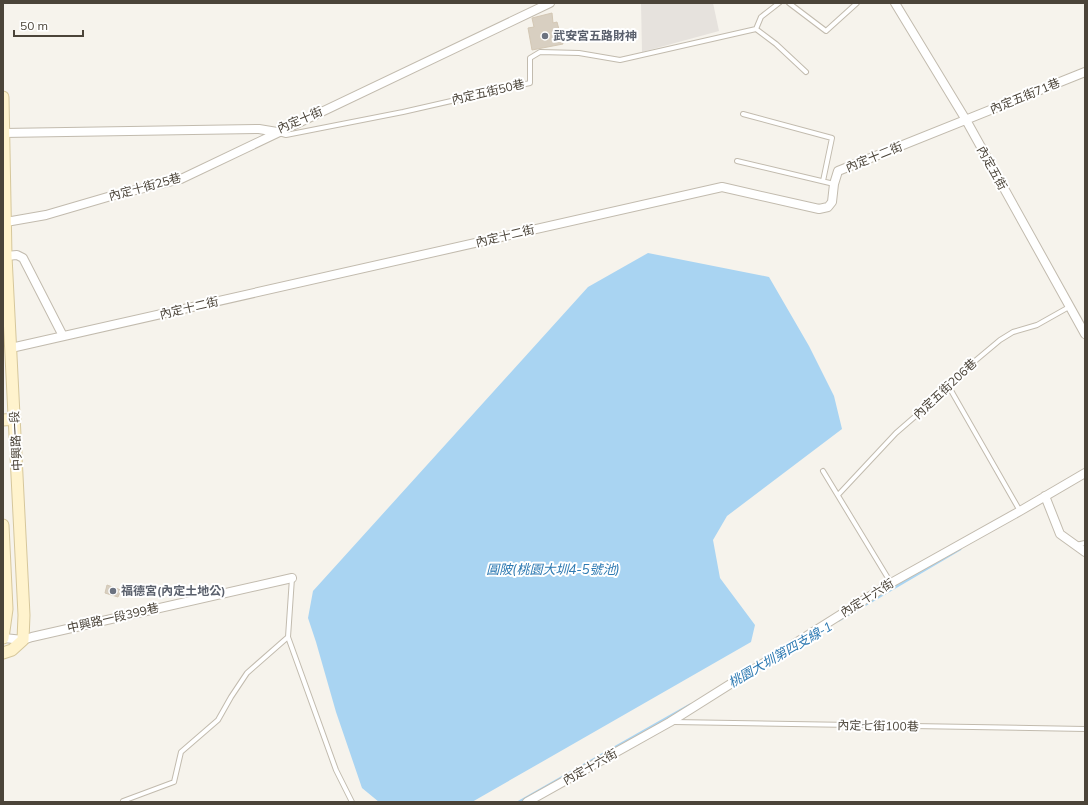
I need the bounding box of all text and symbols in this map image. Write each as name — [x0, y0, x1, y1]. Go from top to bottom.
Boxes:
scale bar — [14, 12, 83, 38]
text: 50 m — [20, 18, 48, 33]
place label: 武安宮五路財神 — [553, 28, 637, 43]
marker: 武安宮五路財神 — [540, 31, 550, 41]
street label: 內定五街71巷 — [988, 75, 1062, 116]
street label: 內定五街50巷 — [450, 76, 526, 107]
street label: 內定十街 — [275, 103, 325, 136]
street label: 內定十二街 — [843, 138, 904, 175]
street label: 內定五街 — [974, 143, 1011, 192]
street label: 內定十街25巷 — [107, 170, 183, 203]
street label: 內定十二街 — [474, 221, 536, 250]
street label: 內定十二街 — [158, 293, 220, 322]
street label: 內定五街206巷 — [910, 355, 980, 422]
street label: 中興路一段 — [6, 411, 25, 471]
water label: 圓陂(桃園大圳4-5號池) — [486, 561, 620, 577]
street label: 內定十六街 — [837, 575, 896, 620]
place label: 福德宮(內定土地公) — [121, 583, 226, 598]
marker: 福德宮(內定土地公) — [108, 586, 118, 596]
street label: 中興路一段399巷 — [66, 600, 160, 635]
water label: 桃園大圳第四支線-1 — [725, 618, 835, 690]
street label: 內定七街100巷 — [837, 717, 919, 734]
street label: 內定十六街 — [560, 745, 620, 788]

